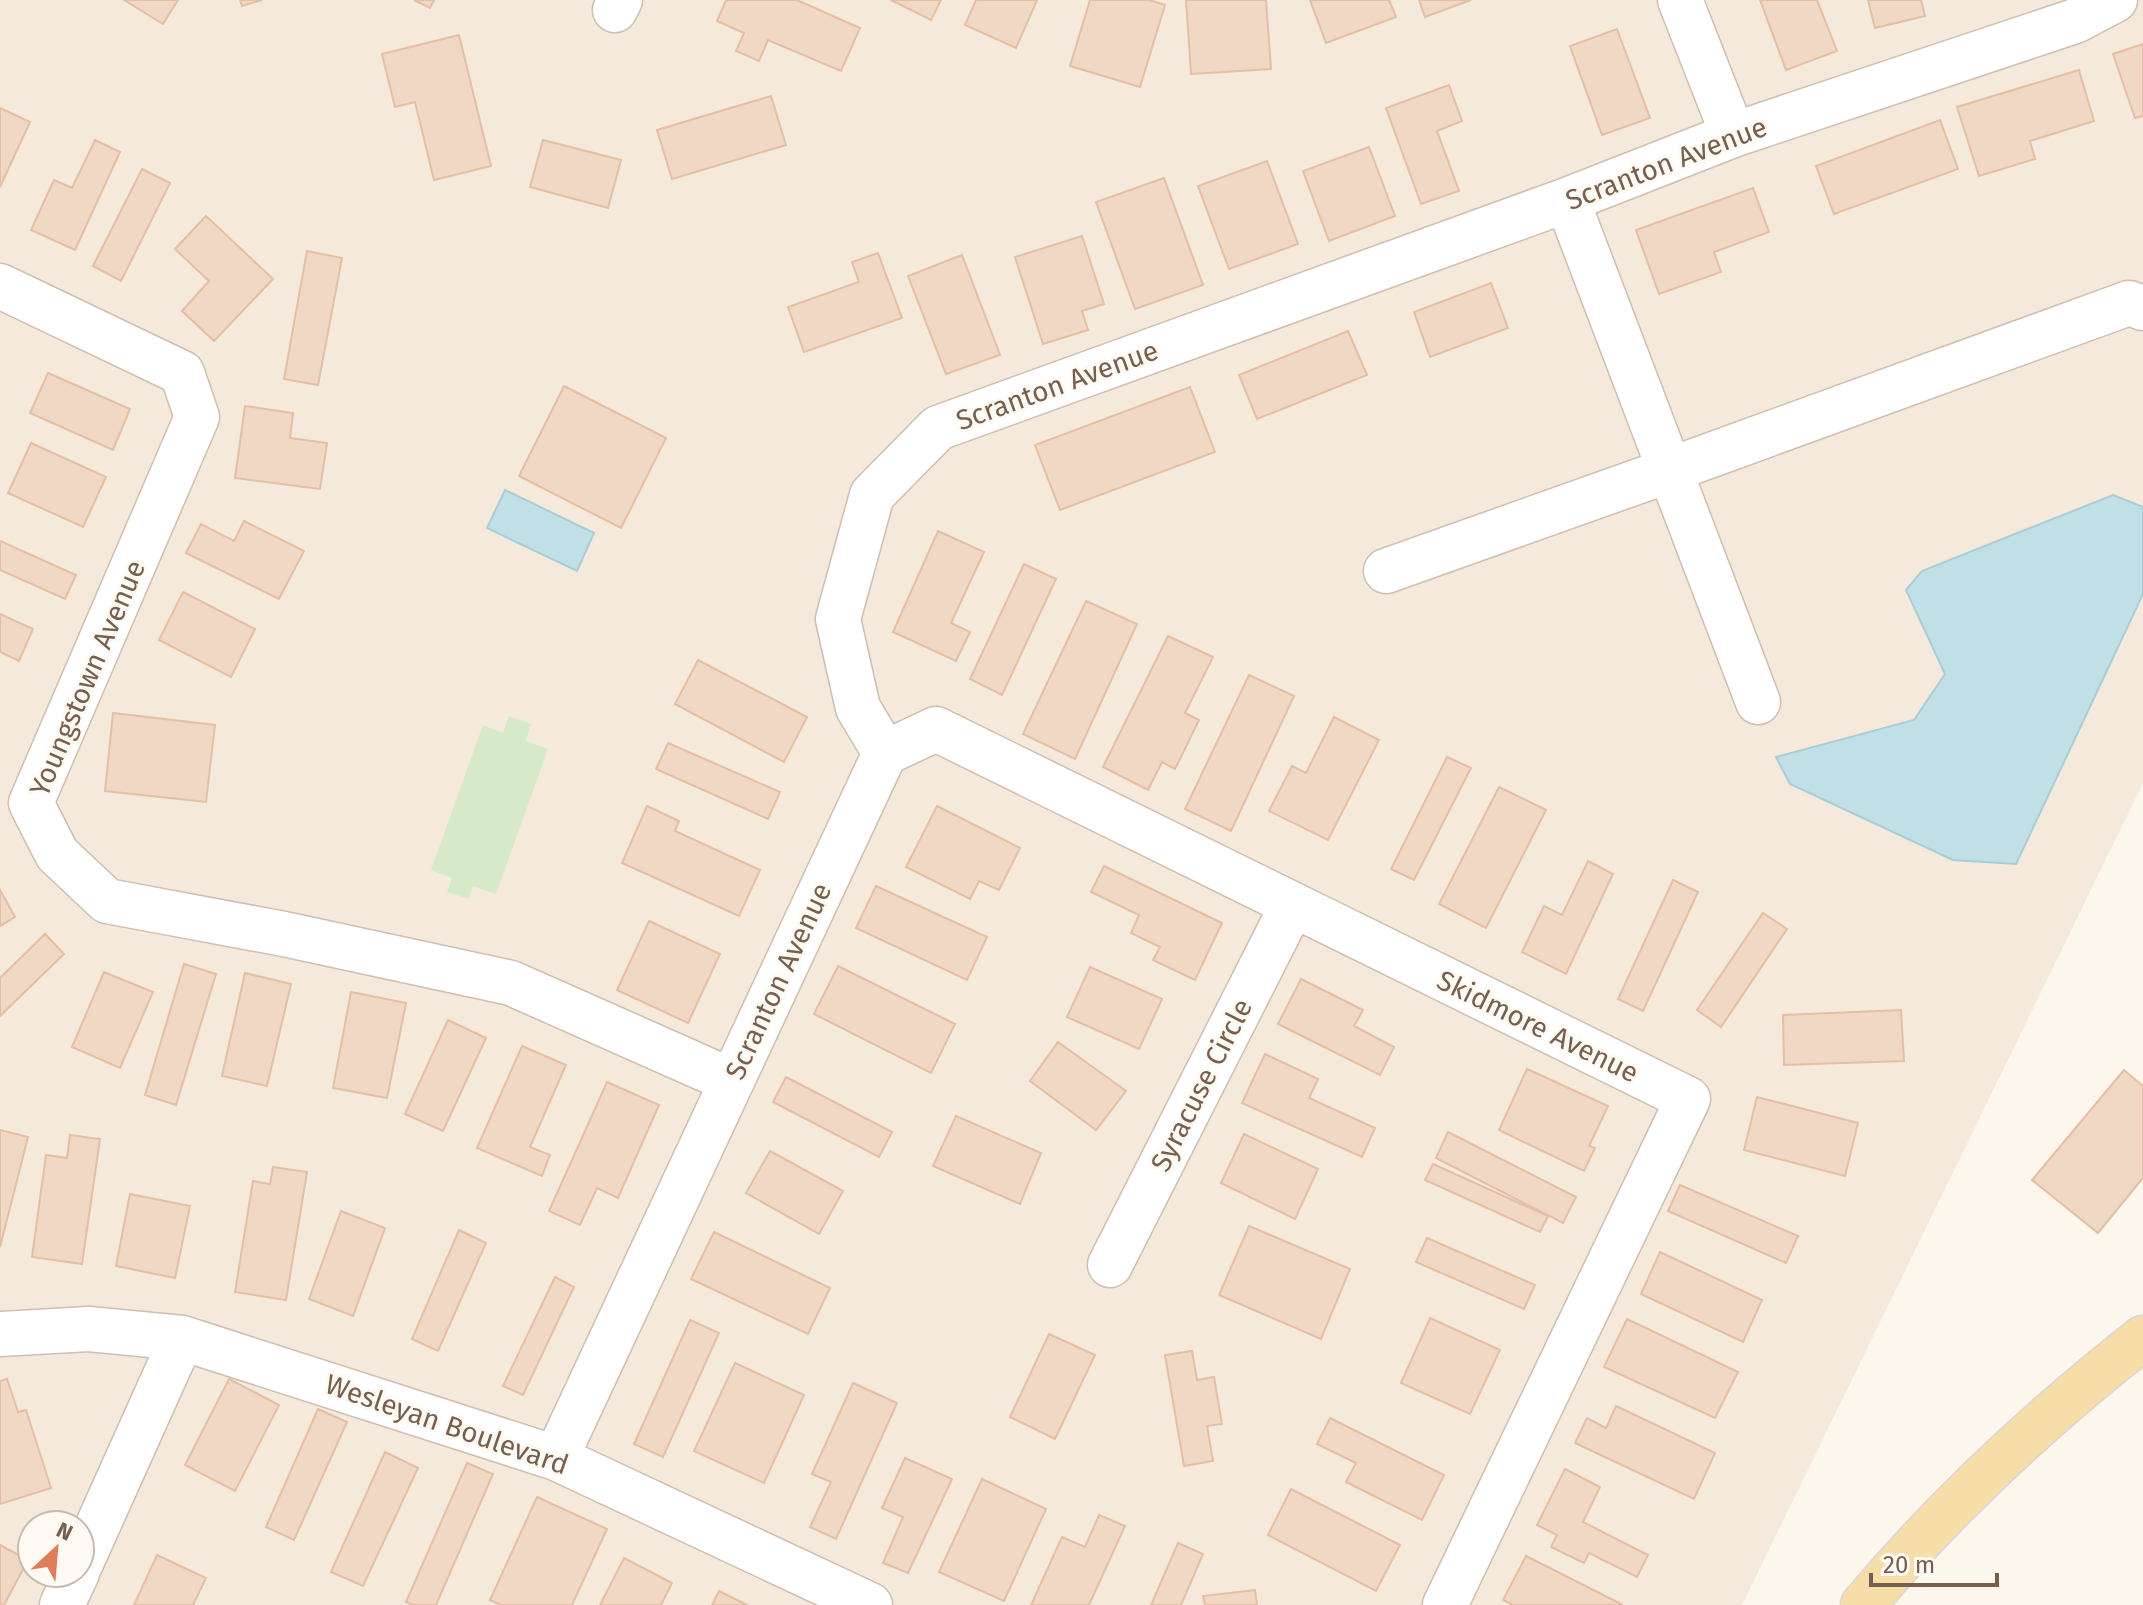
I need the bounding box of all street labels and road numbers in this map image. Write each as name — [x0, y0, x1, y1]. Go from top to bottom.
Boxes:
street label: Scranton Avenue — [1561, 110, 1771, 217]
street label: Scranton Avenue — [951, 334, 1163, 437]
street label: Youngstown Avenue — [23, 555, 152, 801]
street label: Scranton Avenue — [719, 878, 838, 1085]
street label: Skidmore Avenue — [1432, 963, 1644, 1090]
street label: Syracuse Circle — [1144, 993, 1259, 1177]
street label: Wesleyan Boulevard — [321, 1367, 573, 1482]

